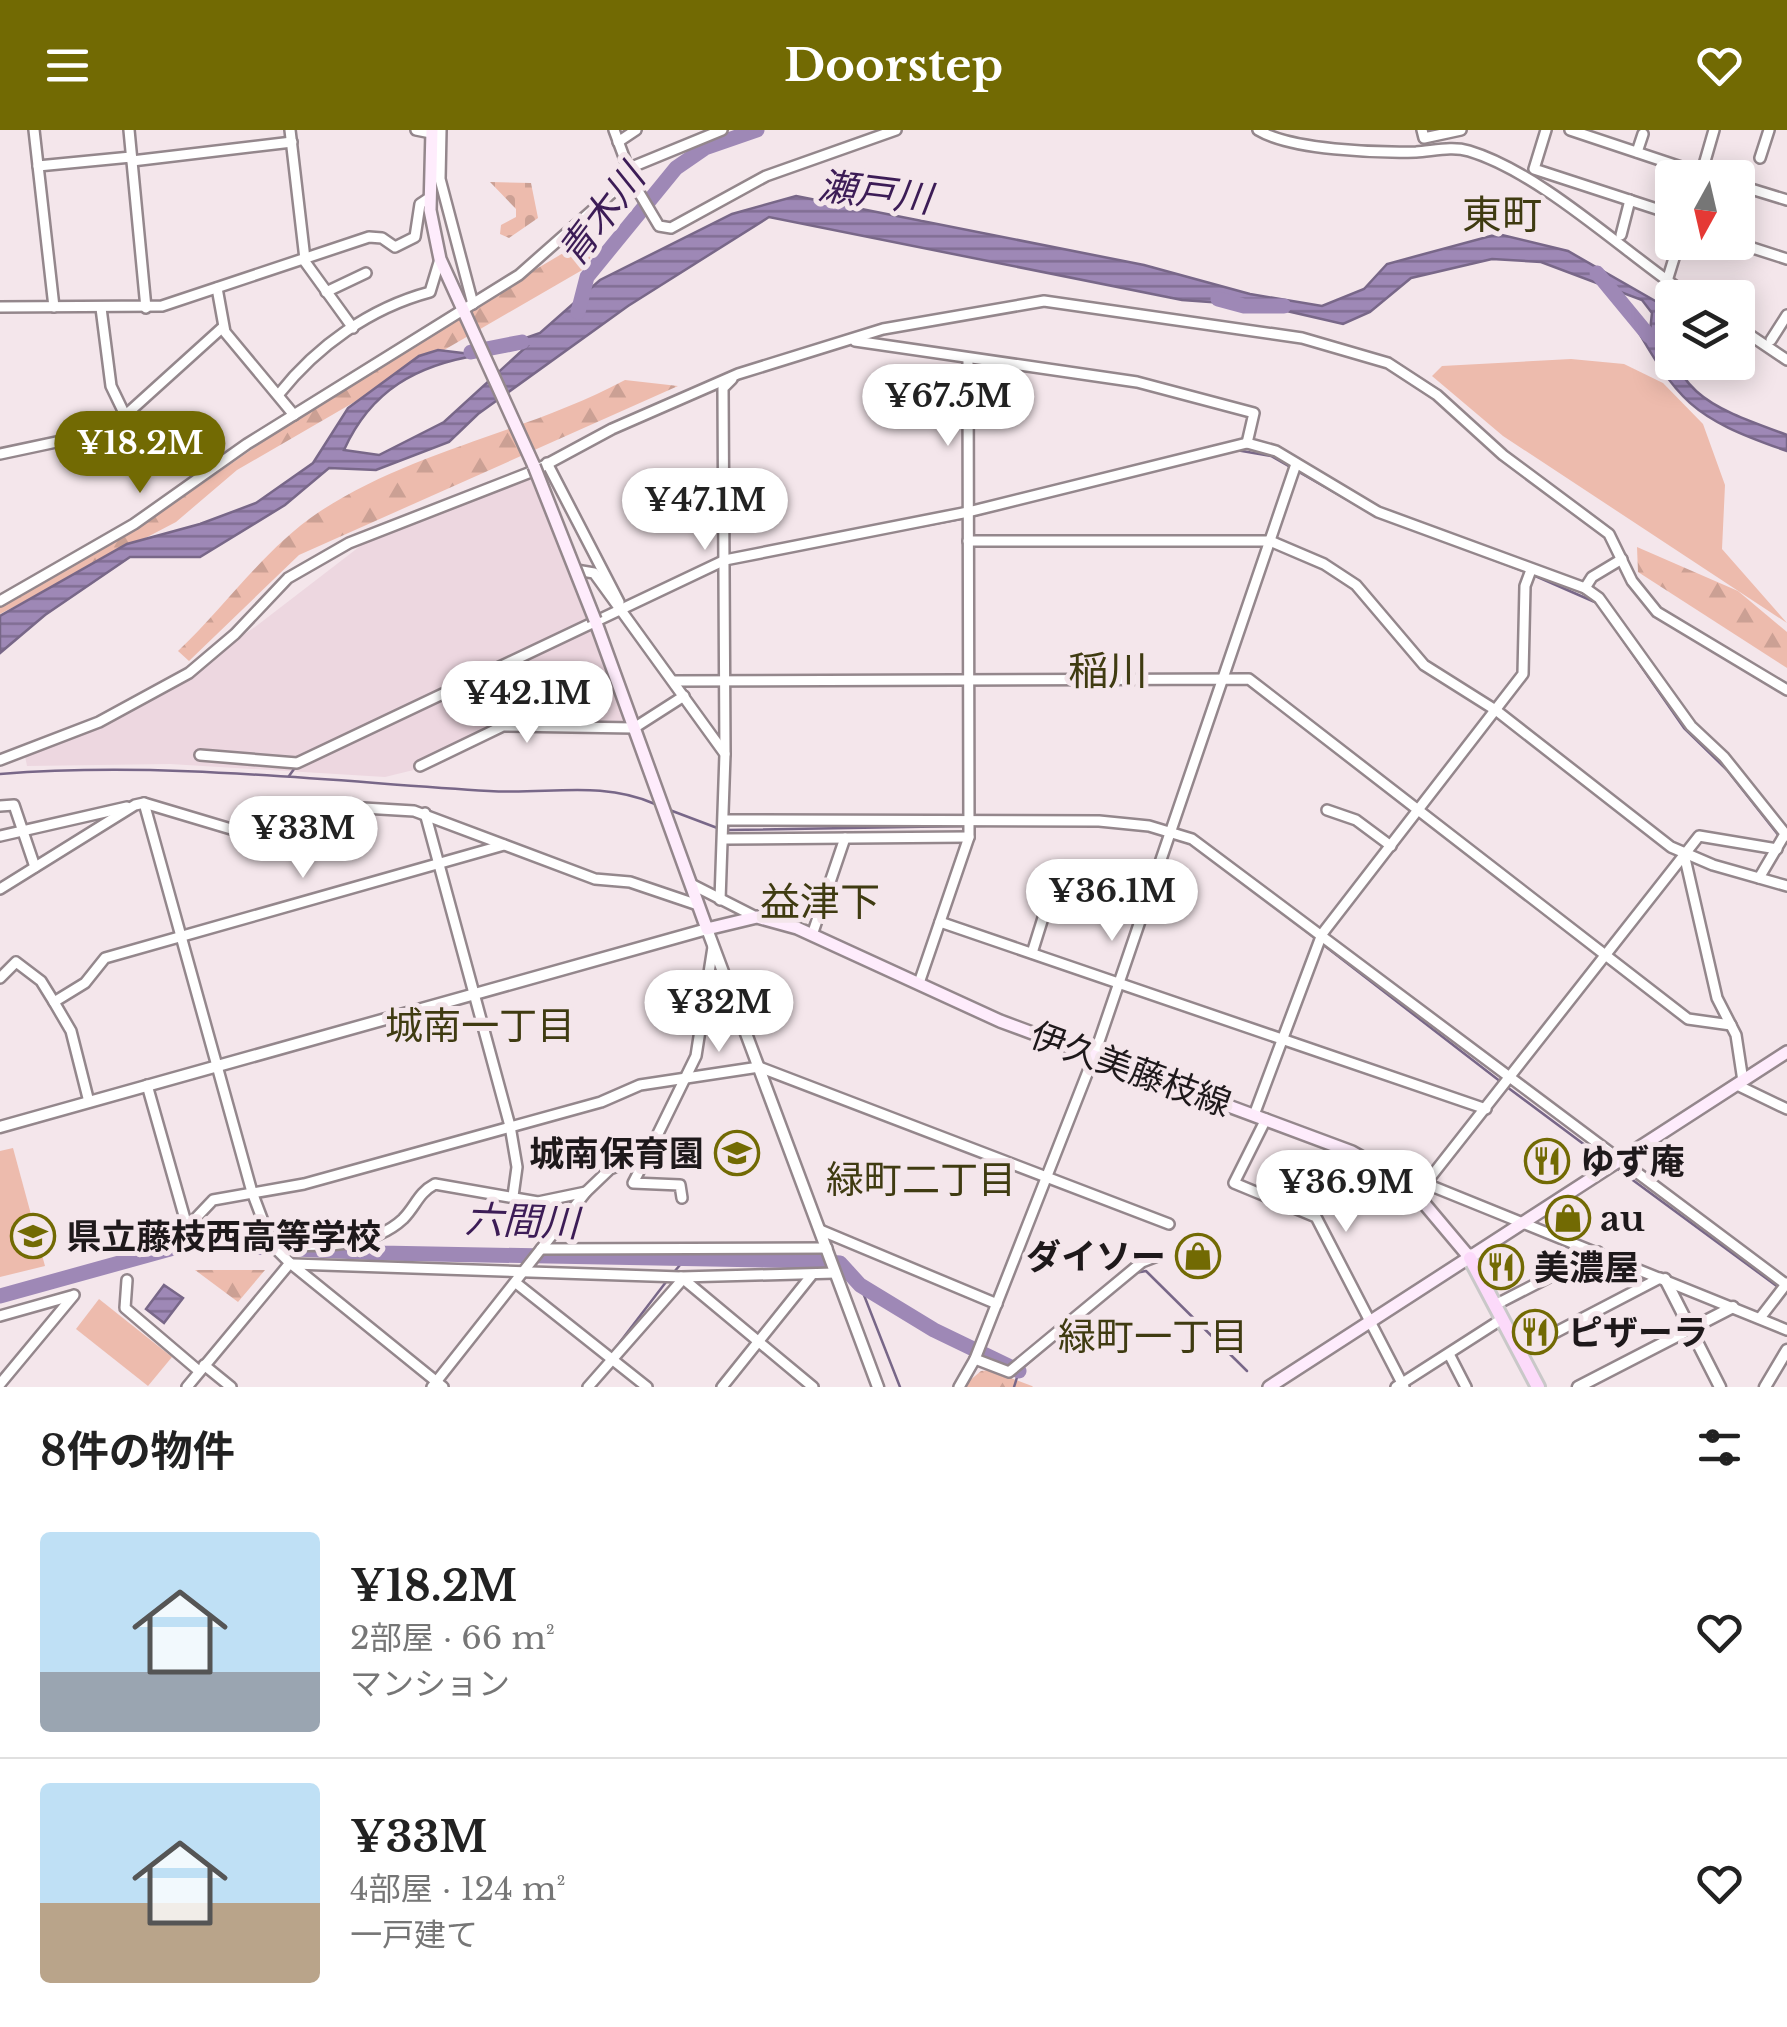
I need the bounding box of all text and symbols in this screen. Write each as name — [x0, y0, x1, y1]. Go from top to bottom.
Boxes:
text: Doorstep — [784, 37, 1003, 93]
icon: menu — [40, 38, 95, 93]
icon: heart — [1692, 38, 1747, 93]
water label: 青木川 — [548, 152, 656, 275]
north arrow — [1655, 160, 1755, 260]
map controls — [1655, 160, 1755, 380]
water label: 瀬戸川 — [816, 162, 938, 223]
district label: 東町 — [1462, 190, 1542, 240]
button: layers — [1655, 280, 1755, 380]
pin: ¥67.5M — [867, 364, 1029, 449]
text: ¥67.5M — [884, 376, 1012, 416]
pin: ¥18.2M — [59, 411, 221, 496]
text: ¥18.2M — [76, 423, 204, 463]
pin: ¥47.1M — [624, 468, 786, 553]
text: ¥47.1M — [644, 480, 766, 520]
district label: 稲川 — [1068, 646, 1148, 696]
pin: ¥42.1M — [446, 661, 608, 746]
text: ¥42.1M — [463, 673, 591, 713]
pin: ¥33M — [244, 796, 362, 881]
text: ¥33M — [251, 808, 355, 848]
pin: ¥36.1M — [1031, 859, 1193, 944]
text: ¥36.1M — [1048, 871, 1176, 911]
district label: 益津下 — [760, 877, 880, 927]
pin: ¥32M — [660, 970, 778, 1055]
text: ¥32M — [666, 982, 772, 1022]
district label: 城南一丁目 — [385, 1002, 575, 1049]
street label: 伊久美藤枝線 — [1025, 1013, 1237, 1125]
school or university icon: 城南保育園 — [714, 1130, 760, 1176]
place label: 城南保育園 — [529, 1132, 704, 1175]
restaurant icon: ゆず庵 — [1524, 1138, 1570, 1184]
place label: ゆず庵 — [1580, 1140, 1685, 1183]
pin: ¥36.9M — [1265, 1150, 1427, 1235]
district label: 緑町二丁目 — [826, 1156, 1016, 1203]
text: ¥36.9M — [1278, 1162, 1414, 1202]
shop icon: au — [1545, 1195, 1591, 1241]
water label: 六間川 — [464, 1196, 584, 1247]
place label: au — [1600, 1197, 1645, 1240]
school or university icon: 県立藤枝西高等学校 — [10, 1213, 56, 1259]
place label: 県立藤枝西高等学校 — [66, 1215, 381, 1258]
shop icon: ダイソー — [1175, 1233, 1221, 1279]
place label: ダイソー — [1026, 1235, 1166, 1278]
restaurant icon: 美濃屋 — [1478, 1244, 1524, 1290]
place label: 美濃屋 — [1534, 1246, 1639, 1289]
restaurant icon: ピザーラ — [1512, 1309, 1558, 1355]
place label: ピザーラ — [1568, 1311, 1708, 1354]
district label: 緑町一丁目 — [1058, 1313, 1248, 1360]
icon: filters — [1692, 1420, 1747, 1475]
text: 8件の物件 — [40, 1425, 235, 1477]
text: ¥18.2M — [350, 1560, 517, 1612]
icon: home — [120, 1572, 240, 1692]
icon: heart — [1692, 1605, 1747, 1660]
text: 2部屋 · 66 m² — [350, 1618, 555, 1658]
text: マンション — [350, 1664, 510, 1704]
text: ¥33M — [350, 1811, 487, 1863]
icon: home — [120, 1823, 240, 1943]
icon: heart — [1692, 1856, 1747, 1911]
text: 4部屋 · 124 m² — [350, 1869, 566, 1909]
text: 一戸建て — [350, 1915, 478, 1955]

